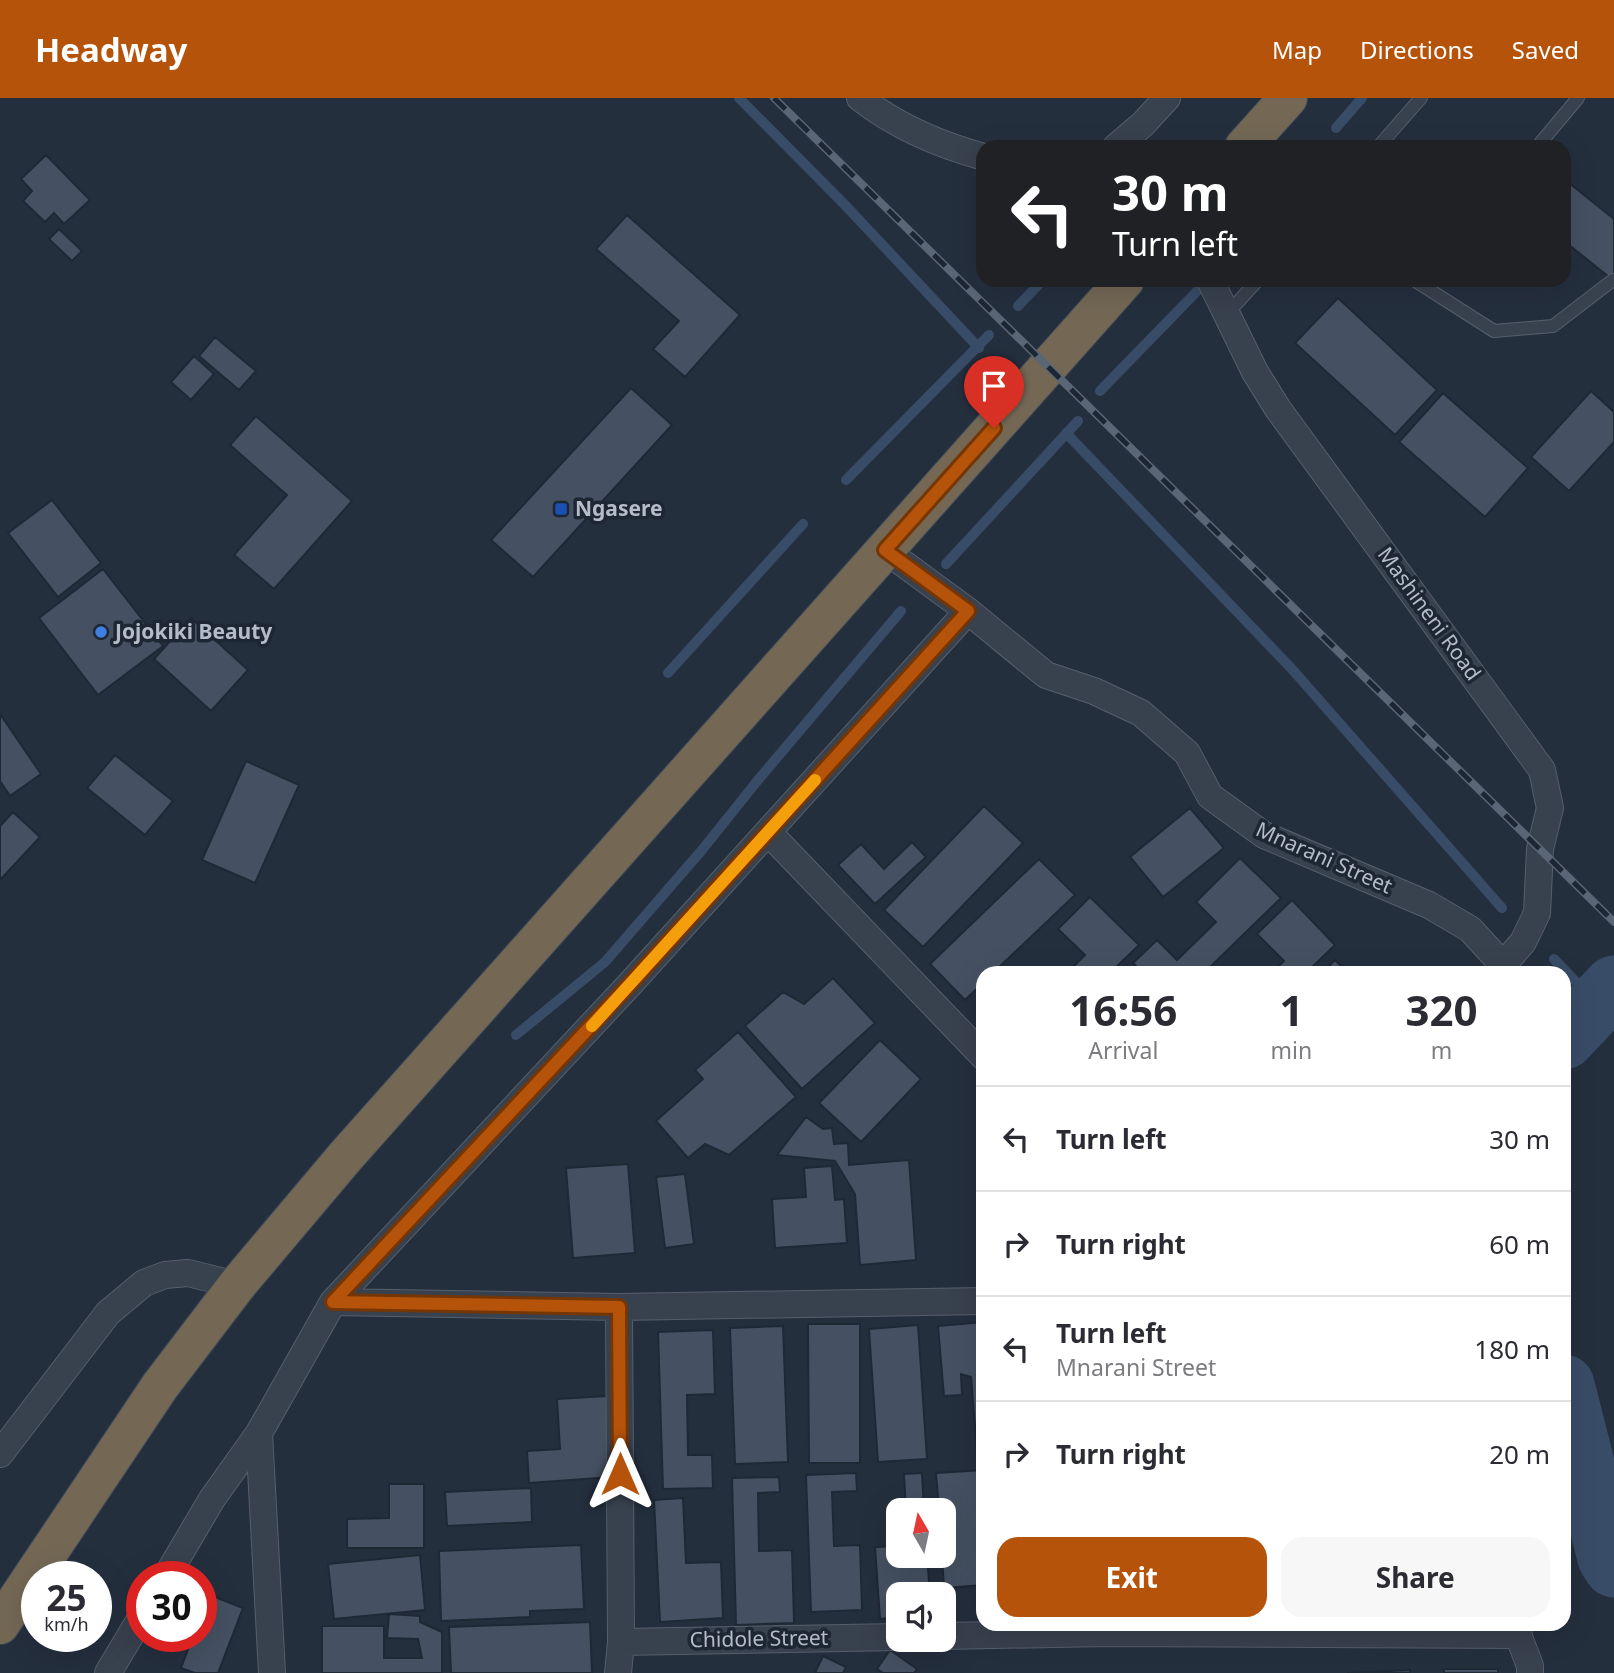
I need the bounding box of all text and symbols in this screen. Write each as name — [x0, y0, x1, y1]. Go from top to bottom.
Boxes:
text: Headway — [35, 27, 187, 72]
text: Map — [1272, 33, 1322, 66]
text: Directions — [1360, 33, 1474, 66]
text: Saved — [1512, 33, 1579, 66]
text: 30 m — [1112, 159, 1229, 225]
icon: left — [997, 168, 1088, 259]
text: Turn left — [1112, 222, 1238, 265]
pin — [964, 356, 1024, 428]
icon: arrive — [975, 367, 1013, 405]
place label: Ngasere — [575, 494, 663, 522]
marker: Ngasere — [553, 501, 569, 517]
street label: Mashineni Road — [1372, 541, 1488, 686]
place label: Jojokiki Beauty — [113, 617, 272, 645]
marker: Jojokiki Beauty — [93, 624, 109, 640]
street label: Mnarani Street — [1252, 815, 1397, 900]
text: 16:56 — [1069, 981, 1177, 1038]
text: 1 — [1279, 981, 1303, 1038]
text: 320 — [1406, 981, 1478, 1038]
text: Arrival — [1088, 1034, 1158, 1066]
text: min — [1271, 1034, 1312, 1066]
text: m — [1431, 1034, 1452, 1066]
icon: left — [997, 1120, 1035, 1158]
text: Turn left — [1056, 1121, 1167, 1157]
text: 30 m — [1489, 1121, 1550, 1157]
icon: right — [997, 1225, 1035, 1263]
text: Turn right — [1056, 1226, 1186, 1262]
text: 60 m — [1489, 1226, 1550, 1262]
text: Turn left — [1056, 1315, 1167, 1351]
icon: left — [997, 1330, 1035, 1368]
text: 180 m — [1474, 1331, 1550, 1367]
text: Mnarani Street — [1056, 1351, 1216, 1383]
icon: right — [997, 1435, 1035, 1473]
text: Turn right — [1056, 1436, 1186, 1472]
text: 20 m — [1489, 1436, 1550, 1472]
position arrow — [583, 1437, 657, 1511]
north arrow — [886, 1498, 956, 1568]
map controls — [886, 1498, 956, 1652]
button: Exit — [997, 1537, 1267, 1617]
button: Share — [1281, 1537, 1550, 1617]
speed limit sign: 30 — [126, 1561, 217, 1652]
text: 25 — [46, 1574, 87, 1621]
button: sound — [886, 1582, 956, 1652]
text: km/h — [44, 1612, 89, 1636]
street label: Chidole Street — [689, 1623, 829, 1653]

